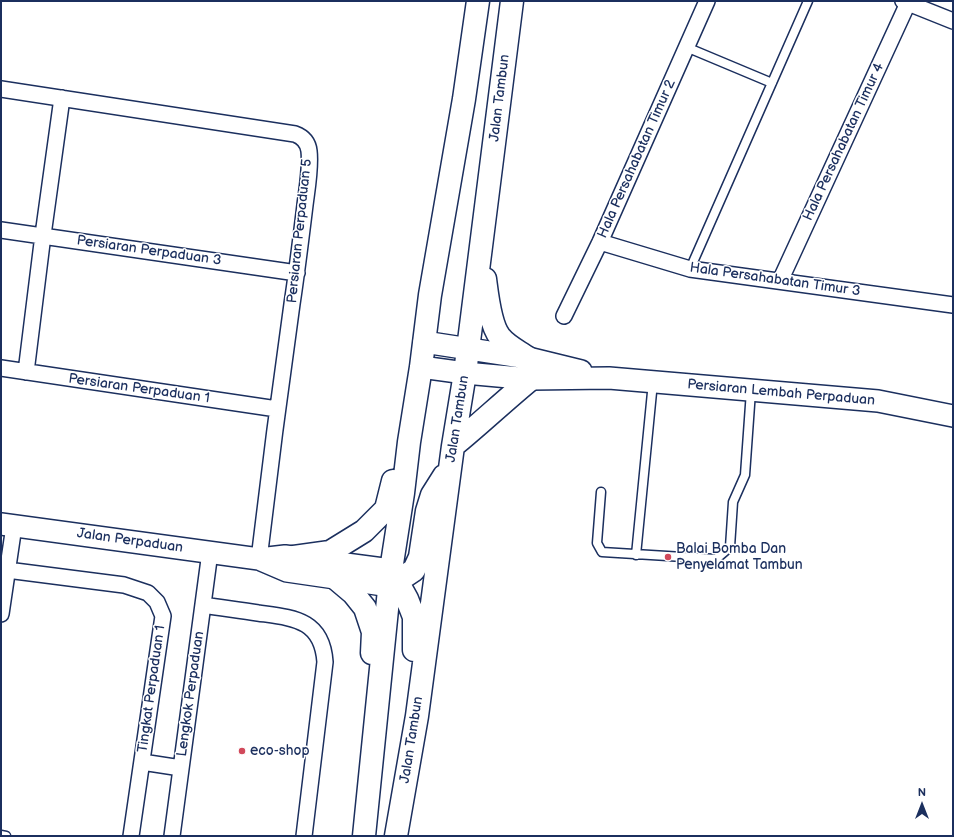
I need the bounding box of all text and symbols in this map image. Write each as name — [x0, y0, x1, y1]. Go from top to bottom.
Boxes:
street label: Jalan Tambun — [486, 54, 514, 142]
street label: Hala Persahabatan Timur 4 — [800, 60, 888, 224]
street label: Hala Persahabatan Timur 2 — [594, 77, 680, 241]
street label: Persiaran Perpaduan 5 — [284, 158, 316, 304]
street label: Persiaran Perpaduan 3 — [76, 233, 222, 269]
street label: Hala Persahabatan Timur 3 — [689, 260, 861, 300]
street label: Persiaran Perpaduan 1 — [67, 371, 211, 407]
street label: Jalan Tambun — [443, 374, 473, 464]
street label: Persiaran Lembah Perpaduan — [686, 376, 876, 410]
street label: Jalan Perpaduan — [76, 525, 184, 557]
place label: Balai Bomba Dan Penyelamat Tambun — [676, 541, 803, 574]
marker: Balai Bomba Dan Penyelamat Tambun — [663, 552, 673, 562]
street label: Tingkat Perpaduan 1 — [135, 624, 169, 754]
street label: Lengkok Perpaduan — [174, 630, 208, 758]
street label: Jalan Tambun — [397, 695, 427, 785]
place label: eco-shop — [250, 743, 310, 759]
marker: eco-shop — [237, 746, 247, 756]
north arrow — [902, 785, 942, 825]
text: N — [918, 786, 926, 799]

